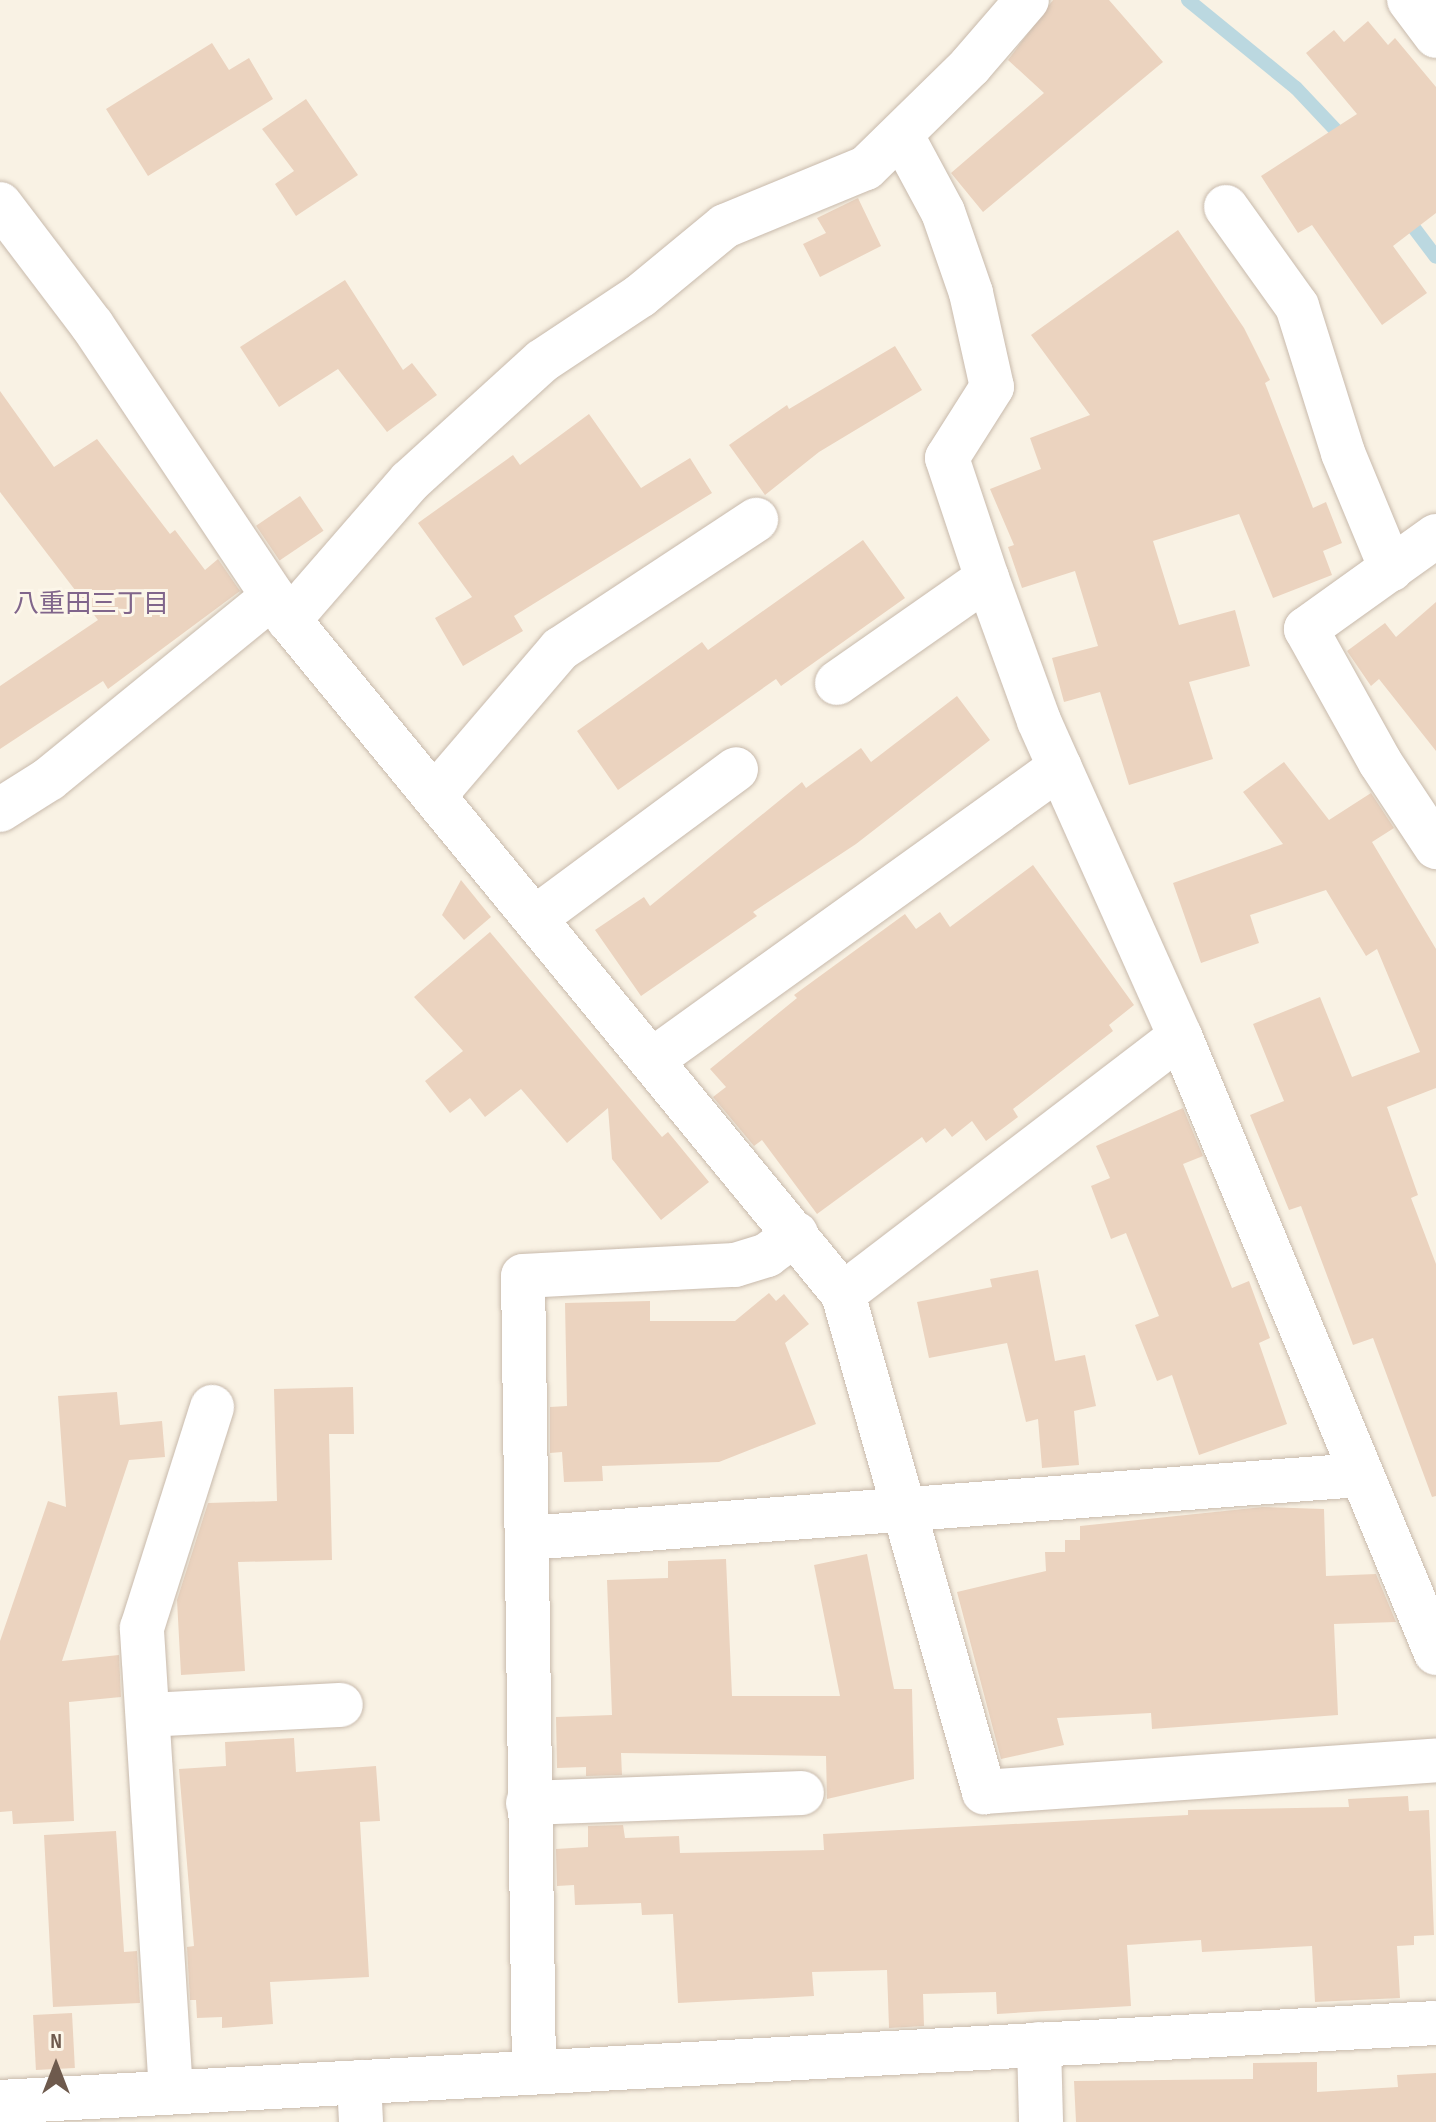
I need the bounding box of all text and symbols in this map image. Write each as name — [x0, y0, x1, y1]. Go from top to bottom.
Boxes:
district label: 八重田三丁目 — [13, 589, 169, 621]
north arrow — [16, 2026, 96, 2106]
text: N — [50, 2028, 62, 2055]

